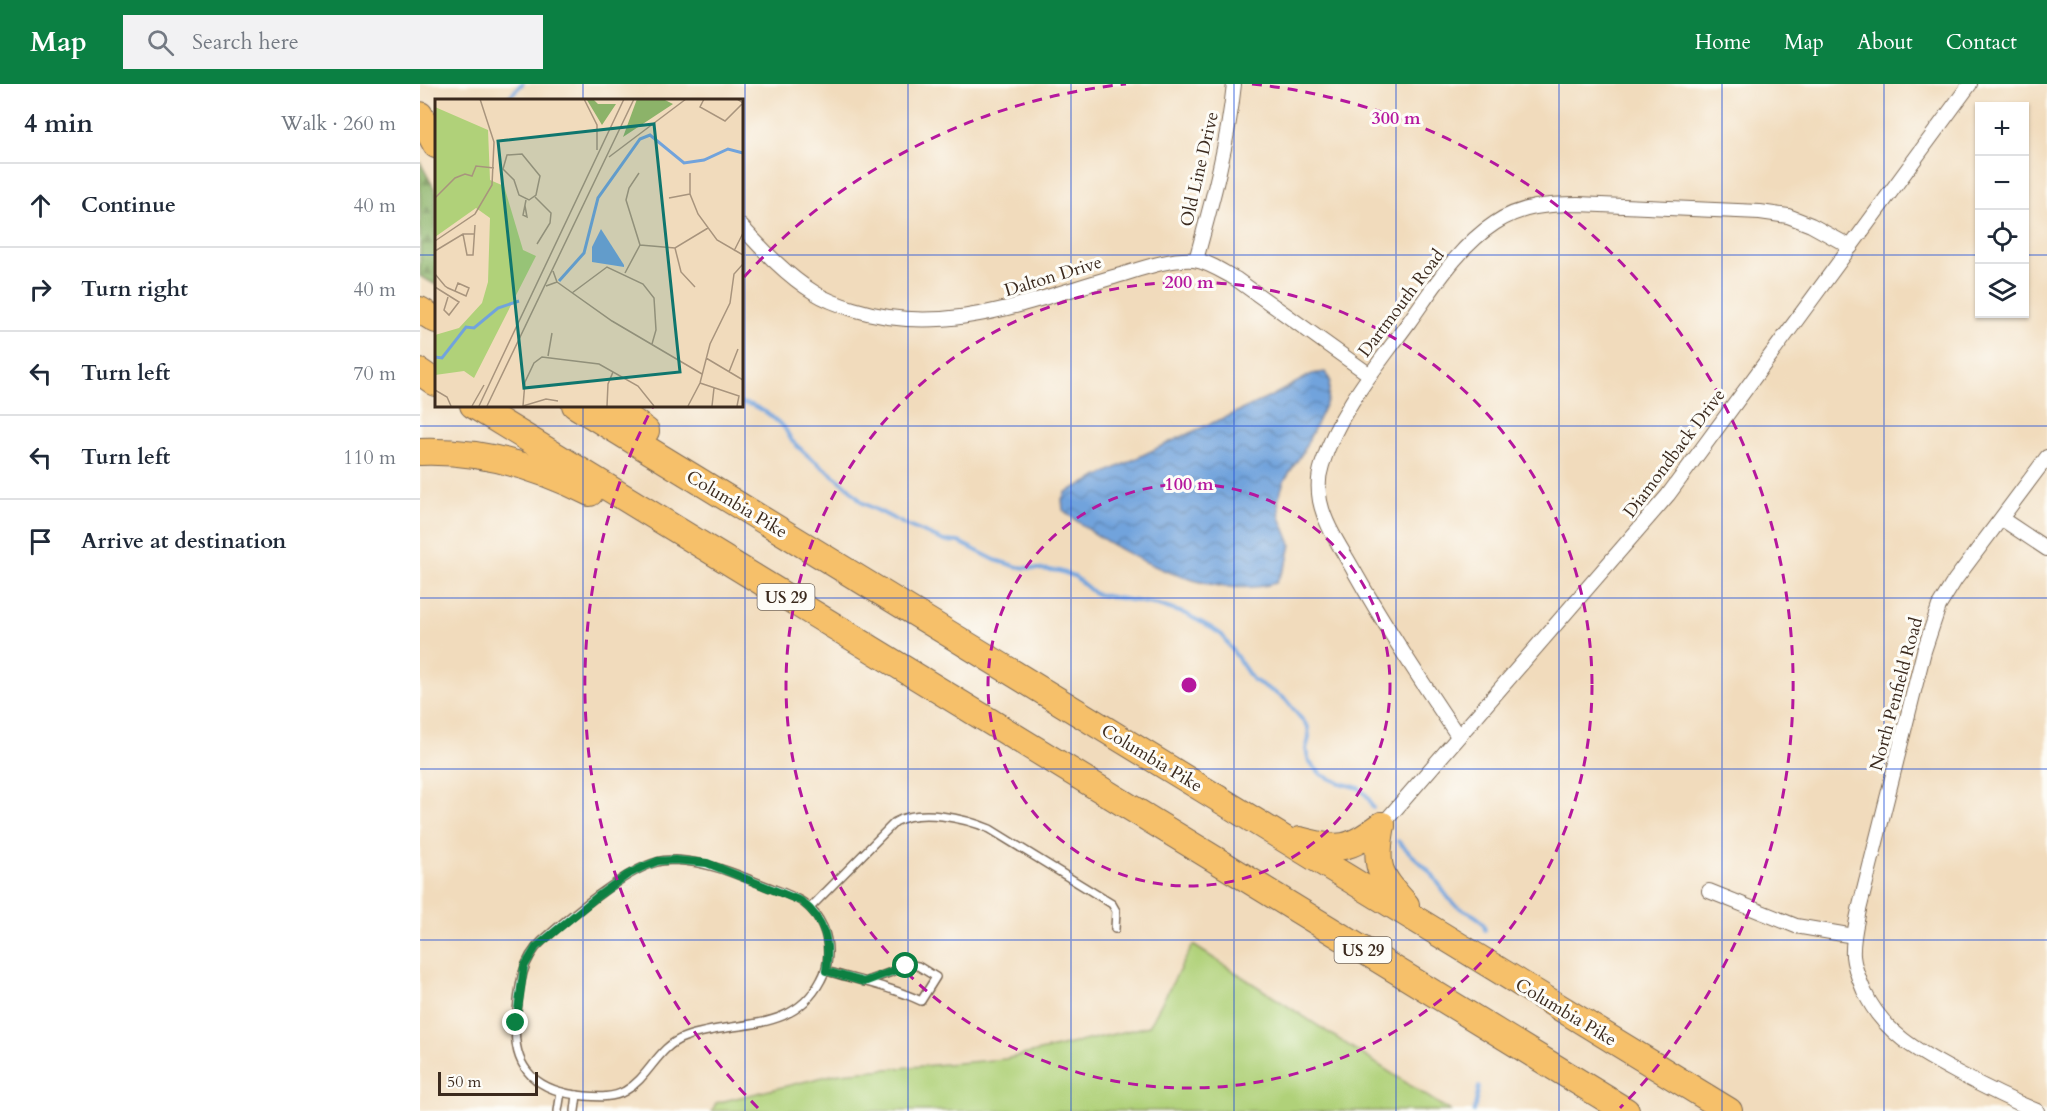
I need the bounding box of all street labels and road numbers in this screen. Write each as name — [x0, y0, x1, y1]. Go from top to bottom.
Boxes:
street label: Old Line Drive — [1174, 109, 1225, 229]
street label: Dartmouth Road — [1352, 244, 1451, 363]
street label: Dalton Drive — [1001, 250, 1105, 303]
street label: Diamondback Drive — [1618, 384, 1731, 523]
street label: Columbia Pike — [681, 464, 792, 545]
road number: US 29 — [758, 584, 814, 610]
street label: North Penfield Road — [1864, 614, 1929, 774]
street label: Columbia Pike — [1096, 718, 1207, 799]
road number: US 29 — [1334, 937, 1392, 963]
street label: Columbia Pike — [1510, 972, 1621, 1053]

